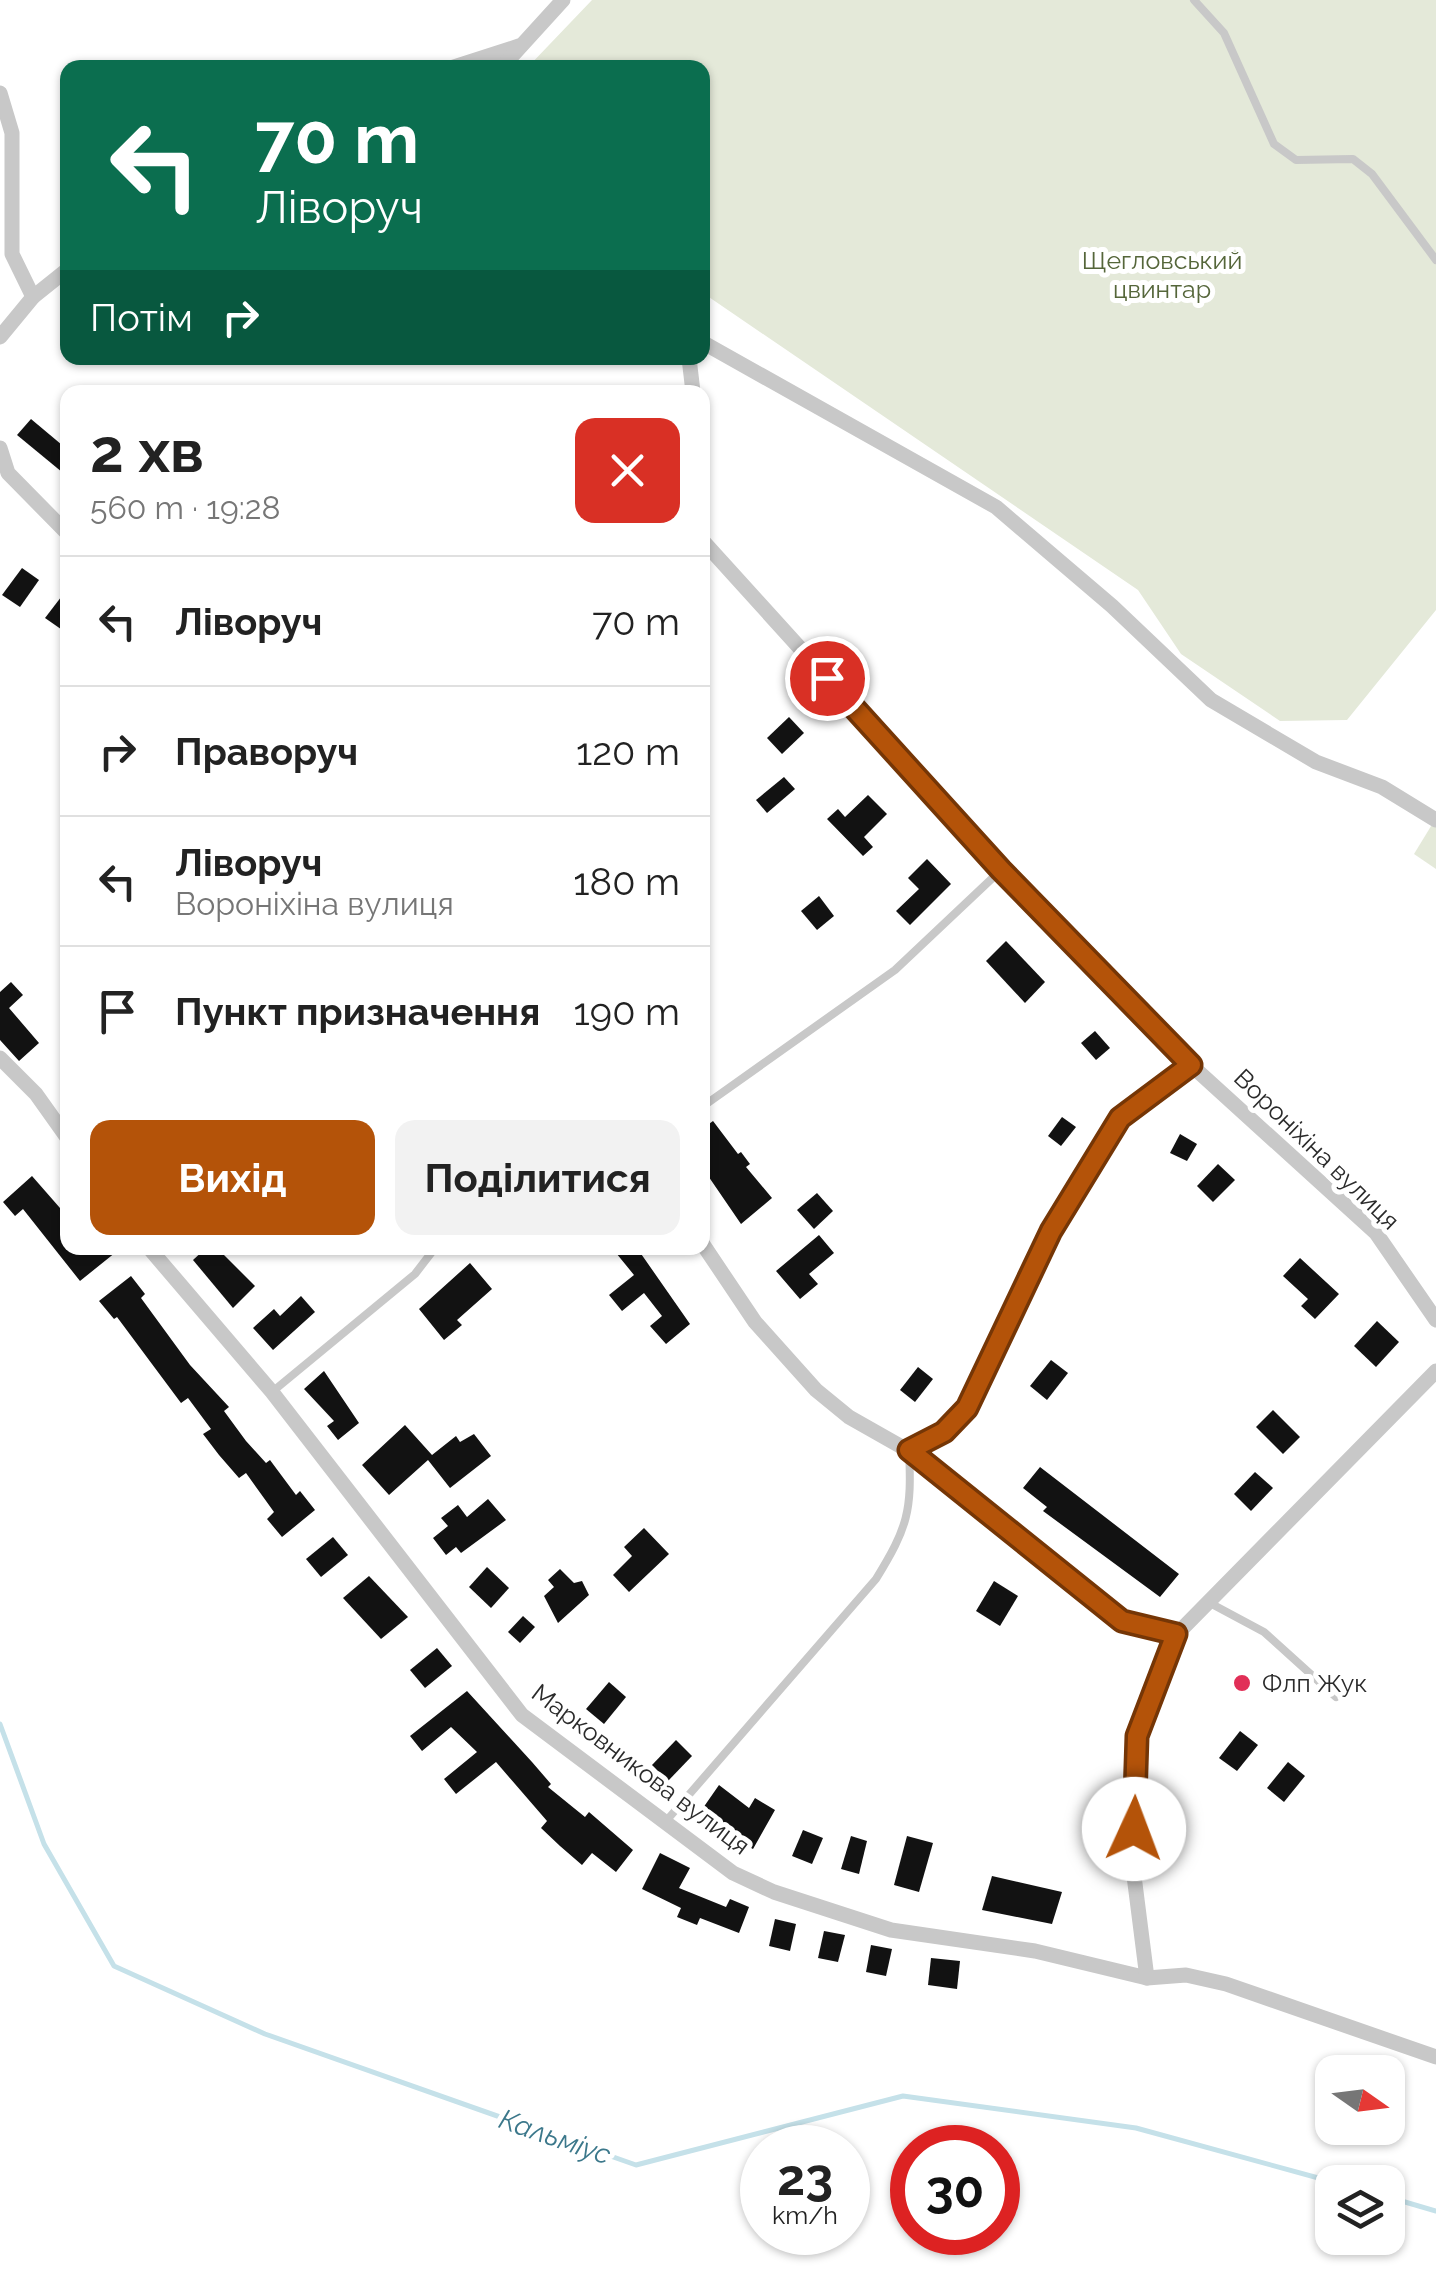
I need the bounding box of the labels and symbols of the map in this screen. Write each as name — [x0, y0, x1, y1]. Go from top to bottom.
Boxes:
park label: Щегловський цвинтар — [1082, 245, 1242, 304]
pin — [785, 636, 870, 721]
street label: Вороніхіна вулиця — [1228, 1063, 1406, 1235]
place label: Флп Жук — [1262, 1668, 1367, 1698]
marker: Флп Жук — [1231, 1672, 1253, 1694]
street label: Марковникова вулиця — [526, 1677, 756, 1861]
position arrow — [1082, 1777, 1186, 1881]
north arrow — [1315, 2055, 1405, 2145]
water label: Кальміус — [495, 2103, 615, 2172]
speed limit sign: 30 — [890, 2125, 1020, 2255]

